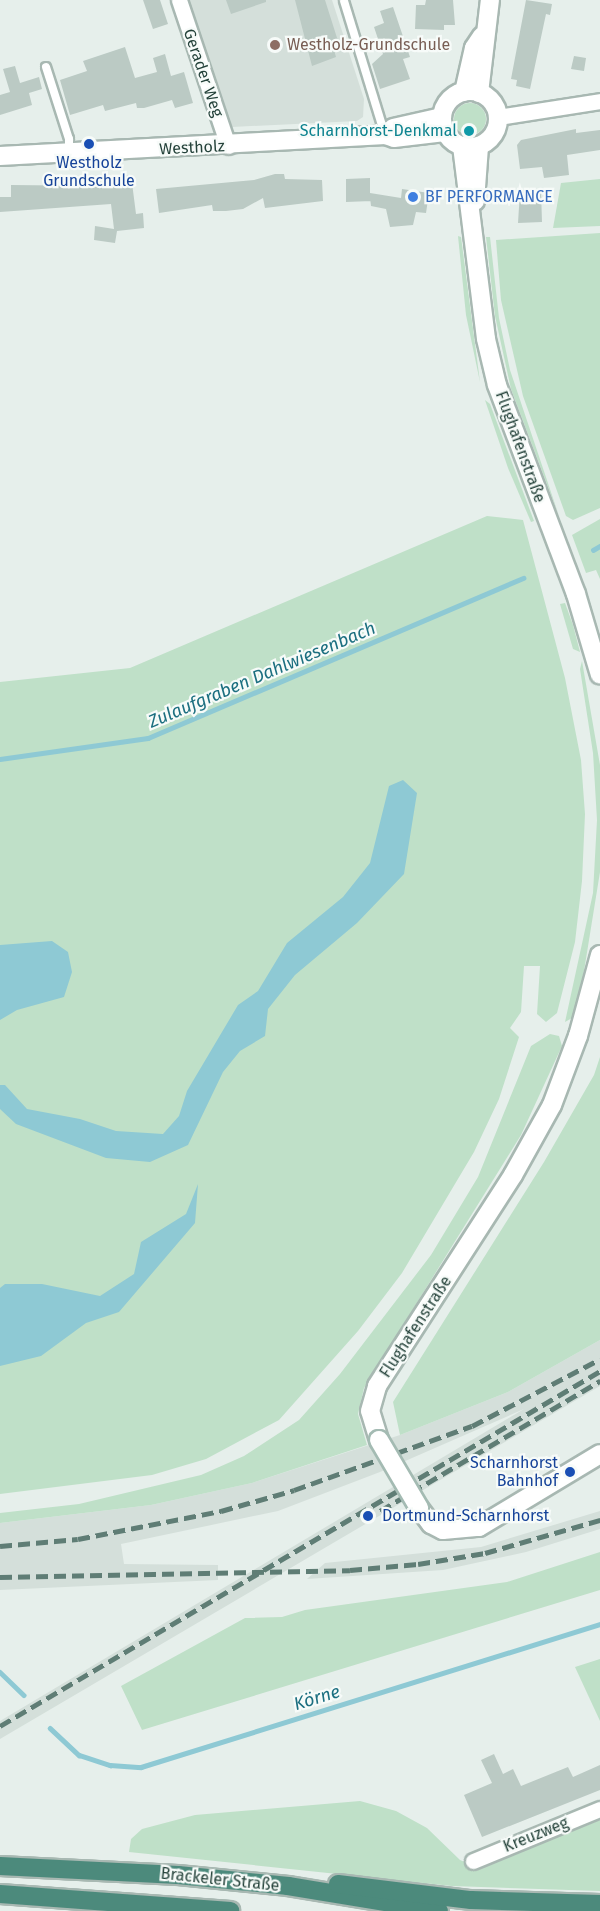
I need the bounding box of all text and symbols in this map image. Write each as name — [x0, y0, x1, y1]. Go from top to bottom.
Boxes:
street label: Gerader Weg — [179, 26, 227, 120]
place label: Westholz-Grundschule — [287, 35, 450, 55]
marker: Westholz-Grundschule — [268, 38, 282, 52]
place label: Scharnhorst-Denkmal — [300, 121, 457, 141]
marker: Scharnhorst-Denkmal — [462, 124, 476, 138]
marker: Westholz Grundschule — [82, 137, 96, 151]
street label: Westholz — [159, 137, 225, 159]
place label: Westholz Grundschule — [43, 153, 135, 191]
place label: BF PERFORMANCE — [425, 187, 553, 207]
marker: BF PERFORMANCE — [406, 190, 420, 204]
street label: Flughafenstraße — [491, 389, 549, 505]
water label: Zulaufgraben Dahlwiesenbach — [145, 617, 379, 733]
street label: Flughafenstraße — [376, 1273, 456, 1381]
place label: Scharnhorst Bahnhof — [470, 1453, 558, 1491]
marker: Scharnhorst Bahnhof — [563, 1465, 577, 1479]
place label: Dortmund-Scharnhorst — [382, 1506, 549, 1526]
marker: Dortmund-Scharnhorst — [359, 1507, 377, 1525]
water label: Körne — [291, 1681, 343, 1715]
street label: Kreuzweg — [501, 1813, 571, 1857]
street label: Brackeler Straße — [160, 1864, 280, 1896]

